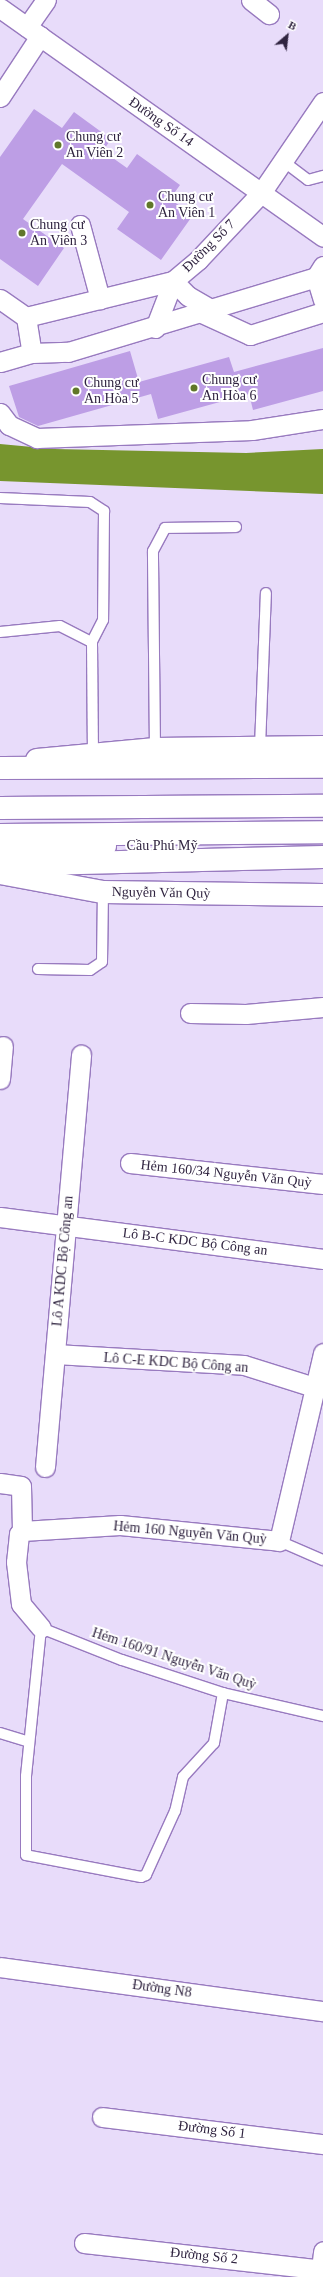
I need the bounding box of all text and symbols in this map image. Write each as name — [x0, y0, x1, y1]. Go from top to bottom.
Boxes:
north arrow — [267, 16, 307, 56]
text: B — [287, 18, 299, 32]
street label: Đường Số 14 — [126, 94, 196, 150]
place label: Chung cư An Viên 2 — [66, 129, 123, 162]
marker: Chung cư An Viên 2 — [53, 140, 63, 150]
place label: Chung cư An Viên 1 — [158, 189, 215, 222]
marker: Chung cư An Viên 1 — [145, 200, 155, 210]
street label: Đường Số 7 — [179, 216, 239, 276]
place label: Chung cư An Viên 3 — [30, 217, 87, 250]
marker: Chung cư An Viên 3 — [17, 228, 27, 238]
place label: Chung cư An Hòa 6 — [202, 372, 257, 404]
place label: Chung cư An Hòa 5 — [84, 375, 139, 408]
marker: Chung cư An Hòa 6 — [189, 383, 199, 393]
marker: Chung cư An Hòa 5 — [71, 386, 81, 396]
street label: Cầu Phú Mỹ — [127, 838, 197, 854]
street label: Nguyễn Văn Quỳ — [111, 884, 211, 902]
street label: Hẻm 160/34 Nguyễn Văn Quỳ — [140, 1157, 312, 1191]
street label: Lô A KDC Bộ Công an — [49, 1194, 77, 1328]
street label: Lô B-C KDC Bộ Công an — [122, 1225, 268, 1259]
street label: Lô C-E KDC Bộ Công an — [103, 1350, 249, 1376]
street label: Hẻm 160 Nguyễn Văn Quỳ — [113, 1518, 267, 1548]
street label: Hẻm 160/91 Nguyễn Văn Quỳ — [90, 1624, 258, 1694]
street label: Đường N8 — [131, 1977, 193, 2001]
street label: Đường Số 1 — [177, 2118, 247, 2142]
street label: Đường Số 2 — [169, 2244, 239, 2268]

